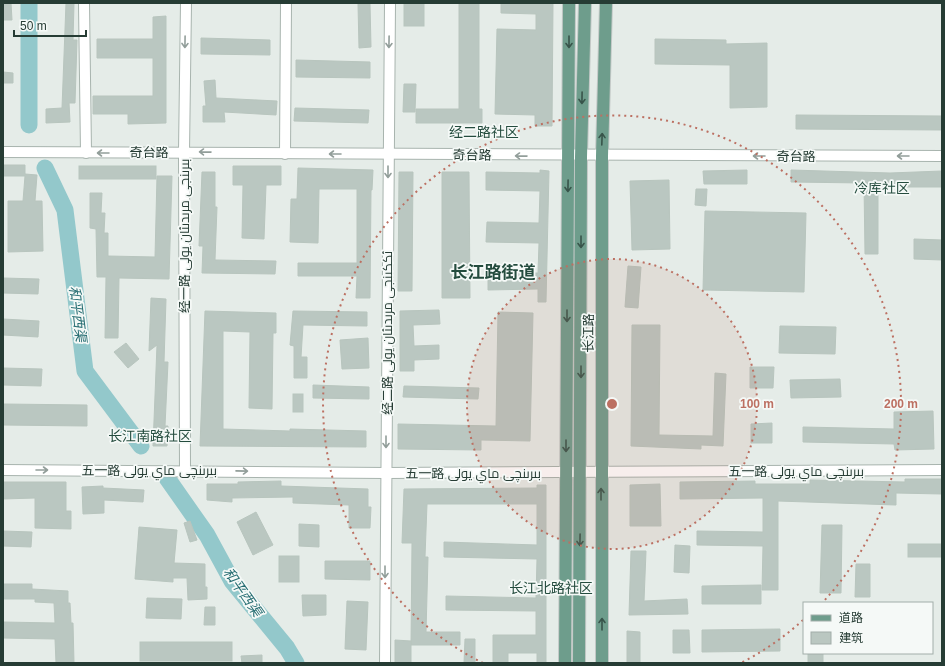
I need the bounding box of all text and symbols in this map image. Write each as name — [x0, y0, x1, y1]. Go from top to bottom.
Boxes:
scale bar — [14, 12, 86, 38]
text: 50 m — [20, 19, 47, 33]
one-way arrow — [181, 35, 189, 48]
one-way arrow — [385, 35, 393, 48]
one-way arrow — [565, 35, 573, 48]
one-way arrow — [579, 91, 586, 104]
district label: 经二路社区 — [449, 124, 519, 140]
one-way arrow — [598, 133, 606, 146]
street label: 奇台路 — [129, 145, 169, 160]
street label: 奇台路 — [452, 147, 492, 163]
one-way arrow — [199, 148, 212, 156]
one-way arrow — [97, 149, 110, 156]
street label: 奇台路 — [776, 149, 816, 164]
one-way arrow — [329, 150, 342, 158]
one-way arrow — [515, 152, 528, 159]
one-way arrow — [753, 152, 766, 160]
one-way arrow — [897, 152, 910, 160]
street label: 经一路 بىرىنجى مرىدىئان يولى — [177, 159, 192, 313]
one-way arrow — [384, 165, 392, 178]
one-way arrow — [564, 179, 572, 192]
district label: 冷库社区 — [854, 180, 910, 196]
one-way arrow — [577, 235, 585, 248]
street label: 经二路 ئككىنجى مرىدىئان يولى — [380, 250, 395, 415]
district label: 长江路街道 — [451, 263, 536, 282]
water label: 和平西渠 — [67, 285, 90, 345]
one-way arrow — [563, 309, 571, 322]
street label: 长江路 — [581, 313, 596, 353]
one-way arrow — [577, 365, 585, 378]
centre of rings — [605, 397, 619, 411]
text: 100 m — [740, 397, 774, 411]
text: 200 m — [884, 397, 918, 411]
district label: 长江南路社区 — [108, 428, 192, 444]
one-way arrow — [382, 435, 390, 448]
one-way arrow — [562, 439, 570, 452]
street label: 五一路 بىرىنچى ماي يولى — [81, 463, 217, 481]
street label: 五一路 بىرىنچى ماي يولى — [728, 464, 864, 482]
one-way arrow — [35, 466, 48, 474]
street label: 五一路 بىرىنچى ماي يولى — [405, 466, 541, 484]
one-way arrow — [235, 467, 248, 475]
one-way arrow — [597, 488, 605, 501]
one-way arrow — [576, 533, 584, 546]
water label: 和平西渠 — [220, 564, 267, 621]
one-way arrow — [381, 565, 389, 578]
district label: 长江北路社区 — [509, 580, 593, 596]
legend — [803, 602, 933, 654]
text: 道路 — [839, 611, 863, 625]
one-way arrow — [598, 618, 606, 631]
text: 建筑 — [839, 631, 863, 645]

